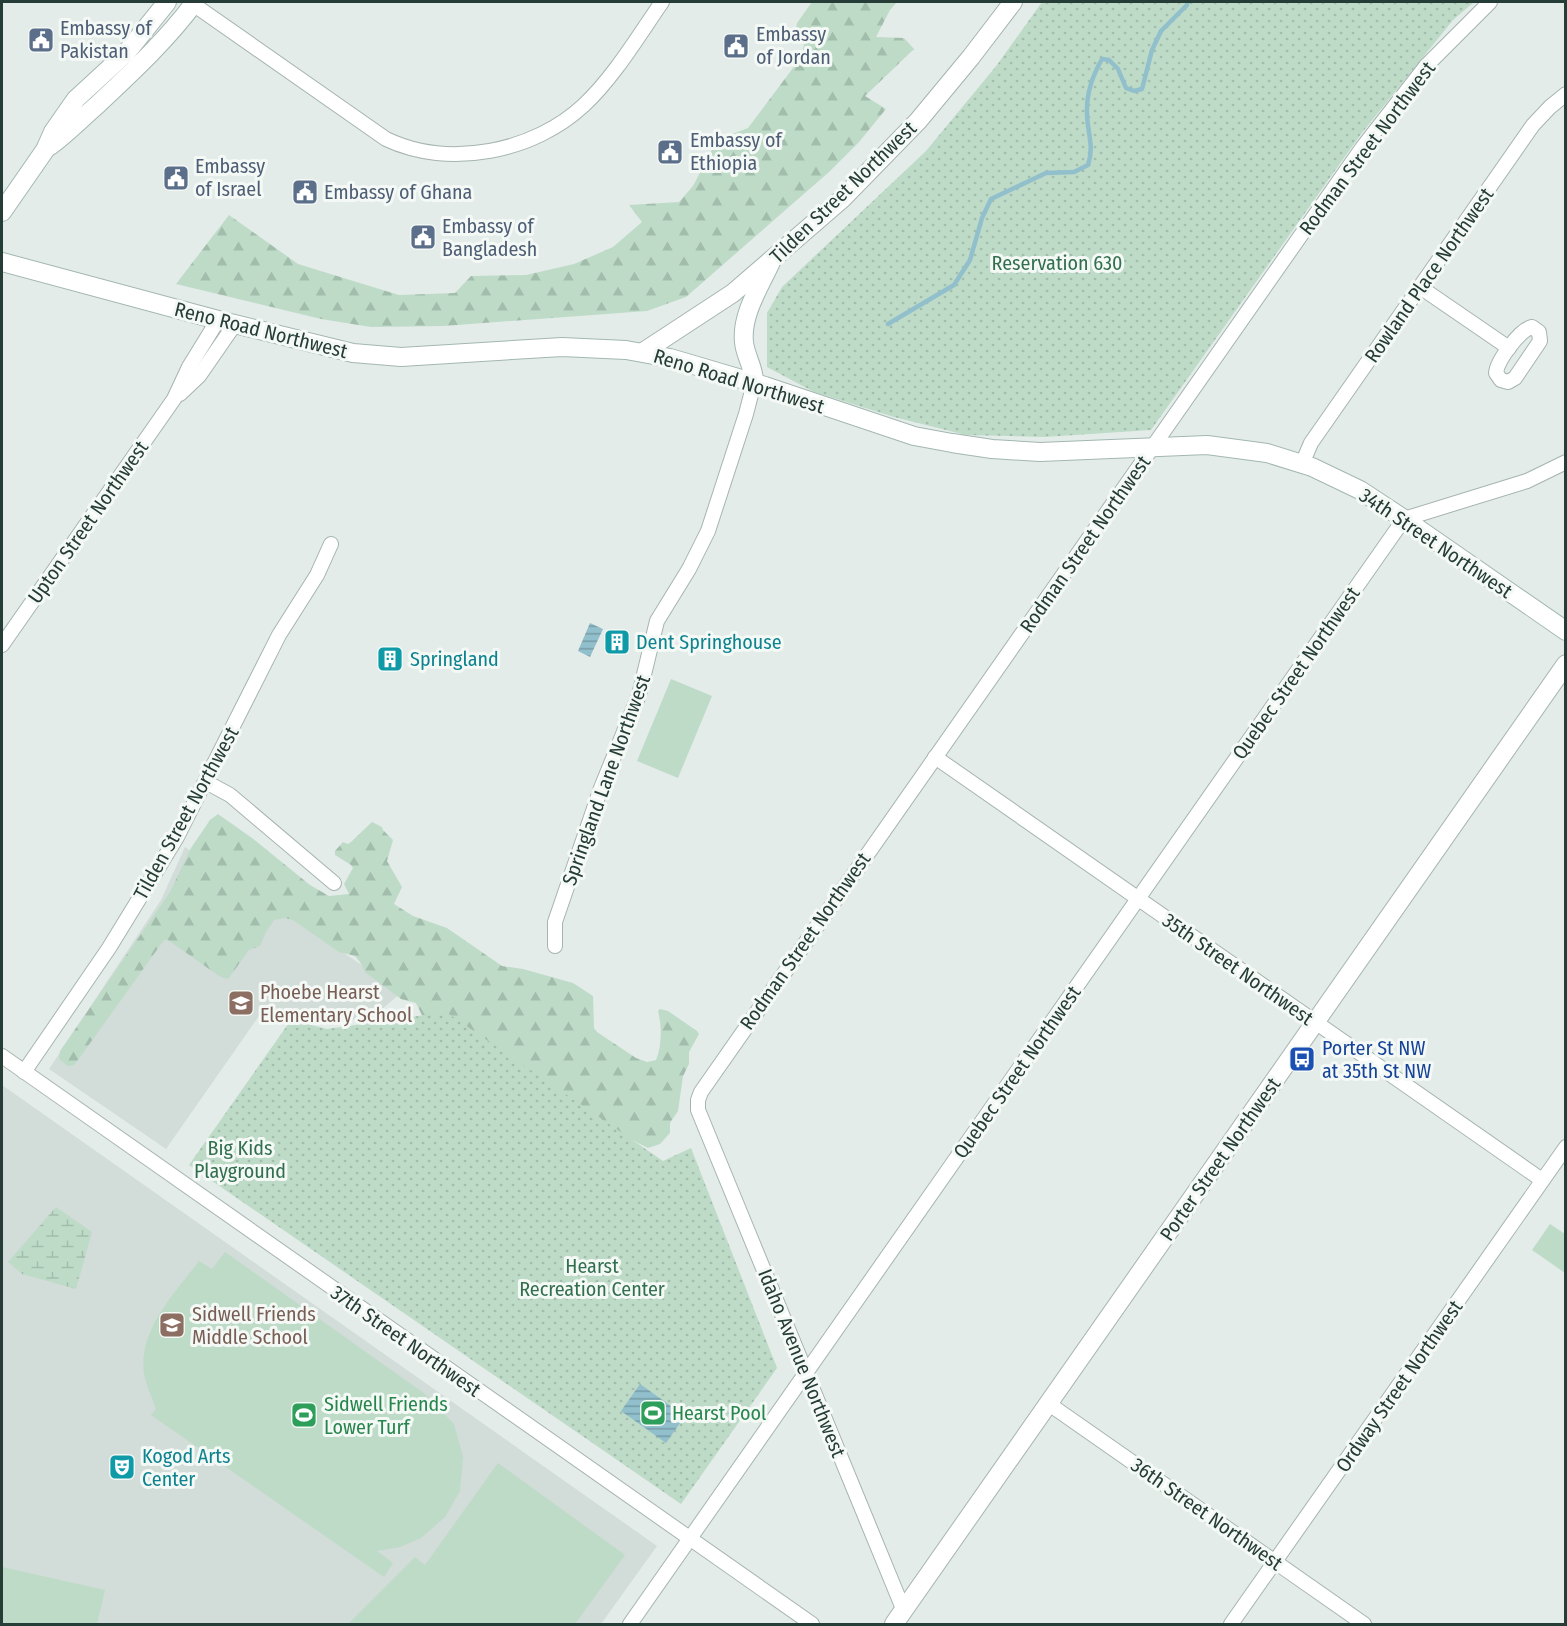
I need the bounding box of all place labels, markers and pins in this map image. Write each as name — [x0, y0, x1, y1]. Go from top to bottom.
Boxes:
place label: Embassy of Pakistan — [60, 16, 153, 63]
place label: Embassy of Jordan — [756, 22, 831, 69]
public building icon: Embassy of Pakistan — [26, 25, 56, 55]
public building icon: Embassy of Jordan — [721, 31, 751, 61]
place label: Embassy of Ethiopia — [690, 128, 783, 175]
public building icon: Embassy of Ethiopia — [655, 137, 685, 167]
place label: Embassy of Israel — [195, 154, 265, 201]
public building icon: Embassy of Israel — [161, 163, 191, 193]
public building icon: Embassy of Ghana — [290, 177, 320, 207]
place label: Embassy of Ghana — [324, 180, 472, 204]
place label: Embassy of Bangladesh — [442, 214, 537, 261]
public building icon: Embassy of Bangladesh — [408, 222, 438, 252]
building icon: Dent Springhouse — [602, 627, 632, 657]
place label: Dent Springhouse — [636, 630, 782, 654]
building icon: Springland — [375, 644, 405, 674]
place label: Springland — [410, 647, 499, 671]
place label: Phoebe Hearst Elementary School — [260, 980, 412, 1027]
school or university icon: Phoebe Hearst Elementary School — [226, 988, 256, 1018]
place label: Porter St NW at 35th St NW — [1322, 1036, 1431, 1083]
bus stop icon: Porter St NW at 35th St NW — [1287, 1044, 1317, 1074]
place label: Sidwell Friends Middle School — [192, 1302, 316, 1349]
school or university icon: Sidwell Friends Middle School — [157, 1310, 187, 1340]
place label: Sidwell Friends Lower Turf — [324, 1392, 448, 1439]
sports icon: Hearst Pool — [638, 1398, 668, 1428]
sports icon: Sidwell Friends Lower Turf — [289, 1400, 319, 1430]
place label: Hearst Pool — [672, 1401, 766, 1425]
place label: Kogod Arts Center — [142, 1444, 230, 1491]
theatre icon: Kogod Arts Center — [107, 1452, 137, 1482]

